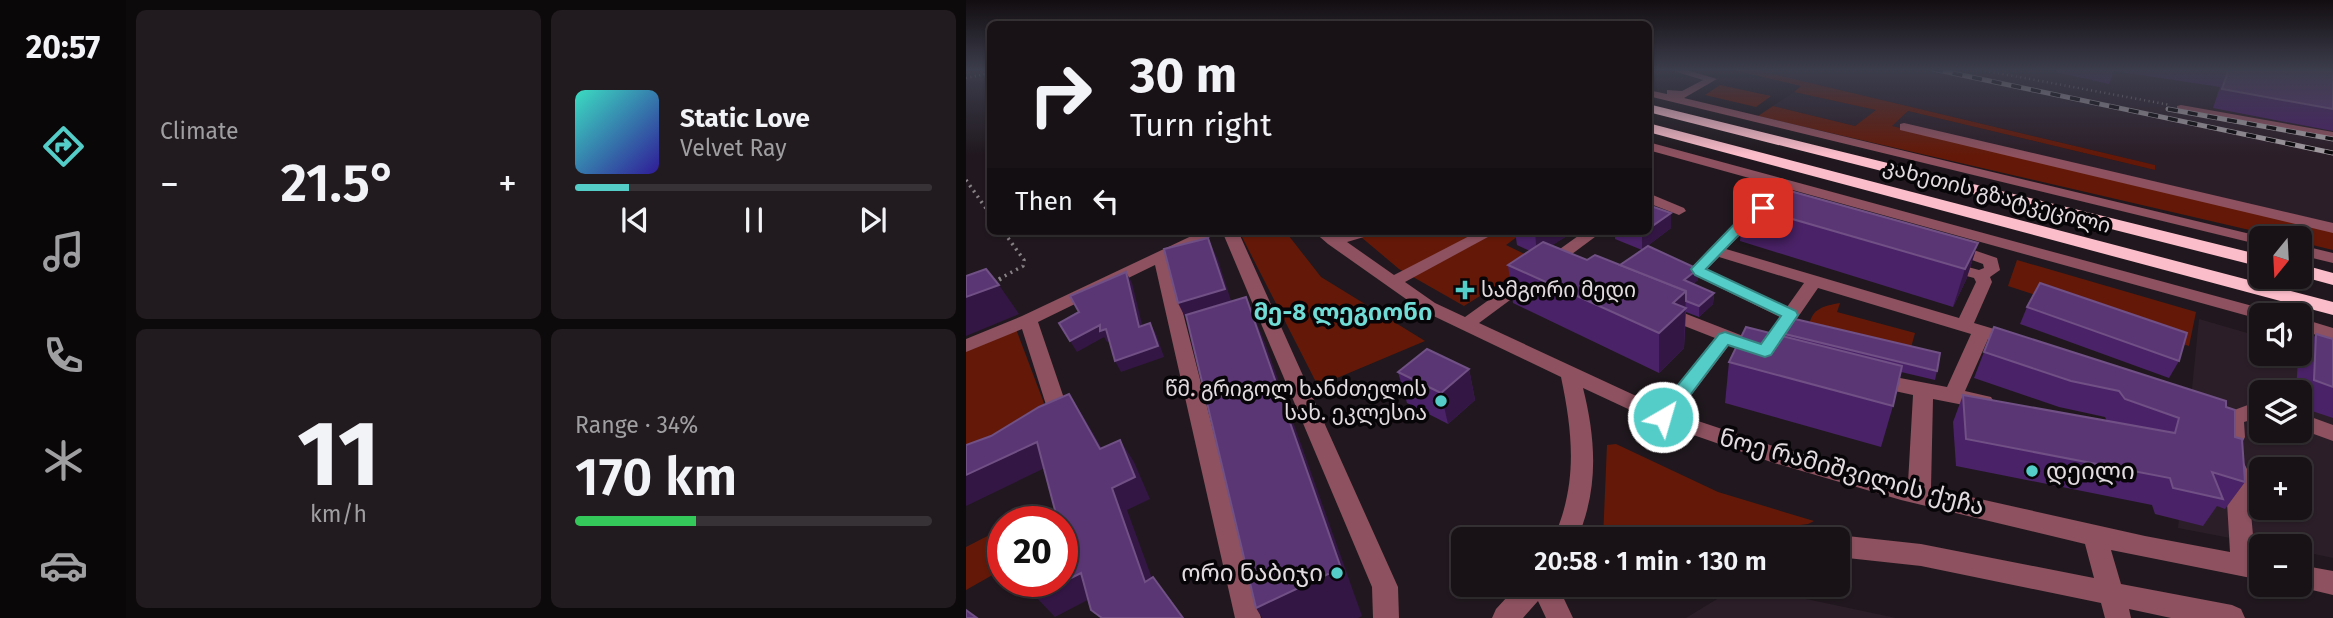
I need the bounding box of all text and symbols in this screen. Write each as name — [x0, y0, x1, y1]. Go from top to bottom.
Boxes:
text: 20:57 — [26, 28, 100, 66]
text: 30 m — [1130, 46, 1237, 105]
icon: right — [1015, 49, 1106, 140]
text: Static Love — [680, 103, 810, 134]
text: Turn right — [1130, 106, 1272, 144]
text: Climate — [160, 117, 239, 145]
icon: directions — [39, 122, 88, 171]
text: Velvet Ray — [680, 134, 787, 162]
text: 21.5° — [280, 152, 397, 215]
street label: კახეთის გზატკეცილი — [1880, 153, 2114, 239]
text: − — [160, 161, 179, 207]
text: + — [498, 161, 517, 207]
pin — [1733, 178, 1793, 238]
icon: left — [1087, 182, 1125, 220]
text: Then — [1015, 186, 1073, 217]
icon: arrive — [1744, 189, 1782, 227]
icon: previous — [616, 201, 654, 239]
icon: pause — [735, 201, 773, 239]
icon: next — [854, 201, 892, 239]
north arrow — [2249, 226, 2312, 289]
map controls — [2249, 226, 2312, 597]
icon: music — [39, 227, 88, 276]
place label: სამგორი მედი — [1481, 277, 1636, 303]
marker: სამგორი მედი — [1455, 280, 1475, 300]
district label: მე-8 ლეგიონი — [1254, 298, 1432, 326]
button: sound — [2249, 303, 2312, 366]
icon: phone — [39, 331, 88, 380]
place label: წმ. გრიგოლ ხანძთელის სახ. ეკლესია — [1165, 376, 1427, 426]
position arrow — [1626, 380, 1700, 454]
button: layers — [2249, 380, 2312, 443]
marker: წმ. გრიგოლ ხანძთელის სახ. ეკლესია — [1433, 393, 1449, 409]
text: 11 — [297, 400, 380, 509]
text: Range · 34% — [575, 411, 698, 439]
street label: ნოე რამიშვილის ქუჩა — [1716, 423, 1988, 521]
icon: climate — [39, 436, 88, 485]
text: 170 km — [575, 446, 737, 509]
place label: დეილი — [2046, 457, 2135, 485]
button: + — [2249, 457, 2312, 520]
marker: დეილი — [2024, 463, 2040, 479]
text: km/h — [310, 500, 367, 528]
speed limit sign: 20 — [987, 506, 1078, 597]
button: − — [2249, 534, 2312, 597]
icon: car — [39, 541, 88, 590]
text: 20:58 · 1 min · 130 m — [1534, 546, 1767, 577]
place label: ორი ნაბიჯი — [1181, 559, 1323, 587]
marker: ორი ნაბიჯი — [1329, 565, 1345, 581]

